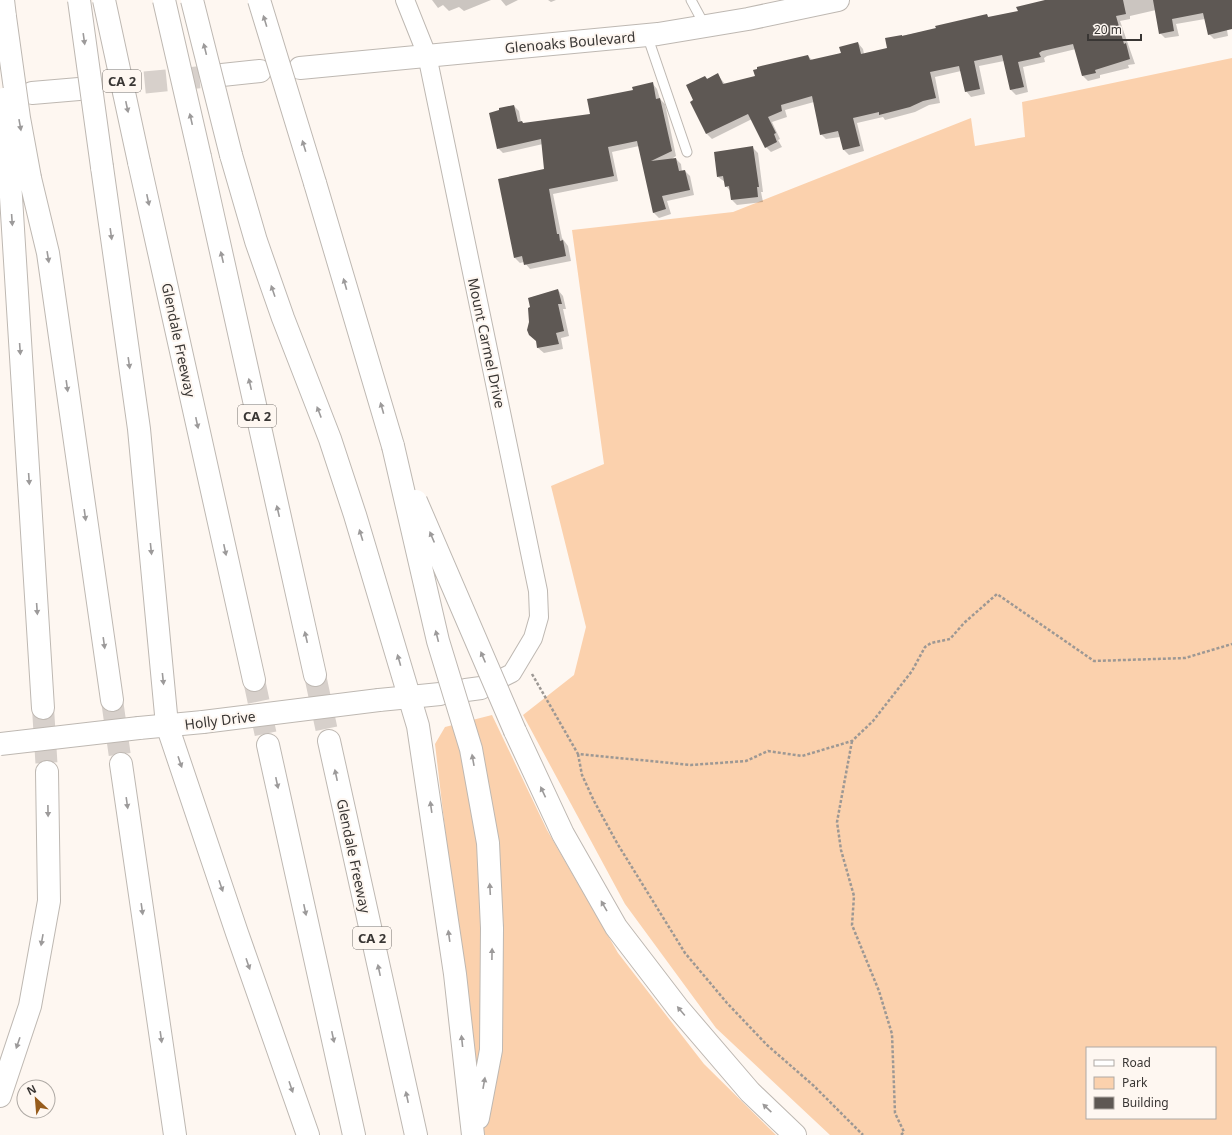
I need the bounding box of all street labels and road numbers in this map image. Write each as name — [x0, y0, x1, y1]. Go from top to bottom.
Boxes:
street label: Glenoaks Boulevard — [504, 27, 636, 57]
road number: CA 2 — [103, 70, 141, 92]
street label: Mount Carmel Drive — [464, 276, 510, 410]
street label: Glendale Freeway — [158, 281, 201, 400]
road number: CA 2 — [238, 405, 276, 427]
street label: Holly Drive — [183, 706, 257, 734]
street label: Glendale Freeway — [333, 797, 376, 916]
road number: CA 2 — [353, 927, 391, 949]

